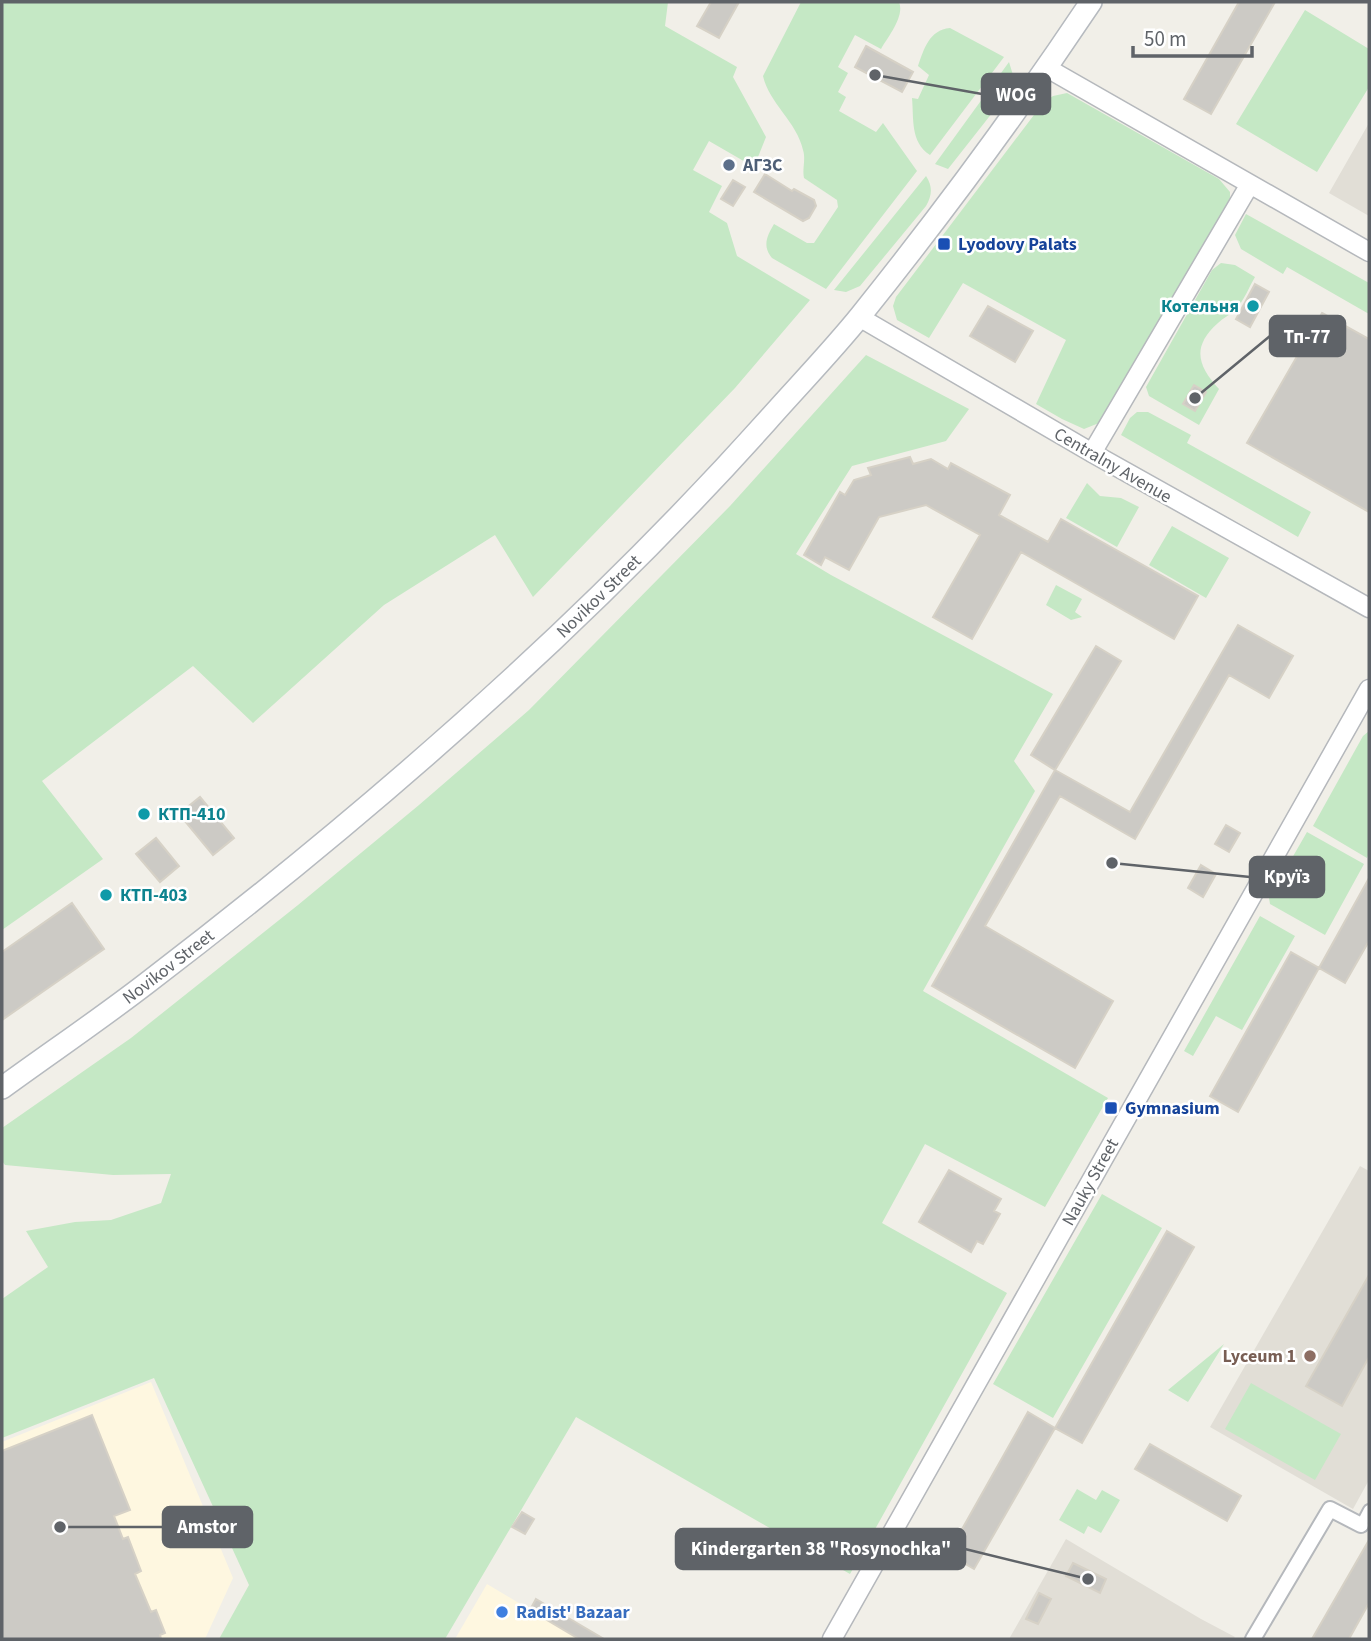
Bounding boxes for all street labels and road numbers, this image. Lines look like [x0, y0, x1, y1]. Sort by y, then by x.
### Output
street label: Centralny Avenue [1049, 422, 1176, 509]
street label: Novikov Street [551, 549, 647, 644]
street label: Novikov Street [118, 924, 220, 1010]
street label: Nauky Street [1056, 1134, 1125, 1231]

